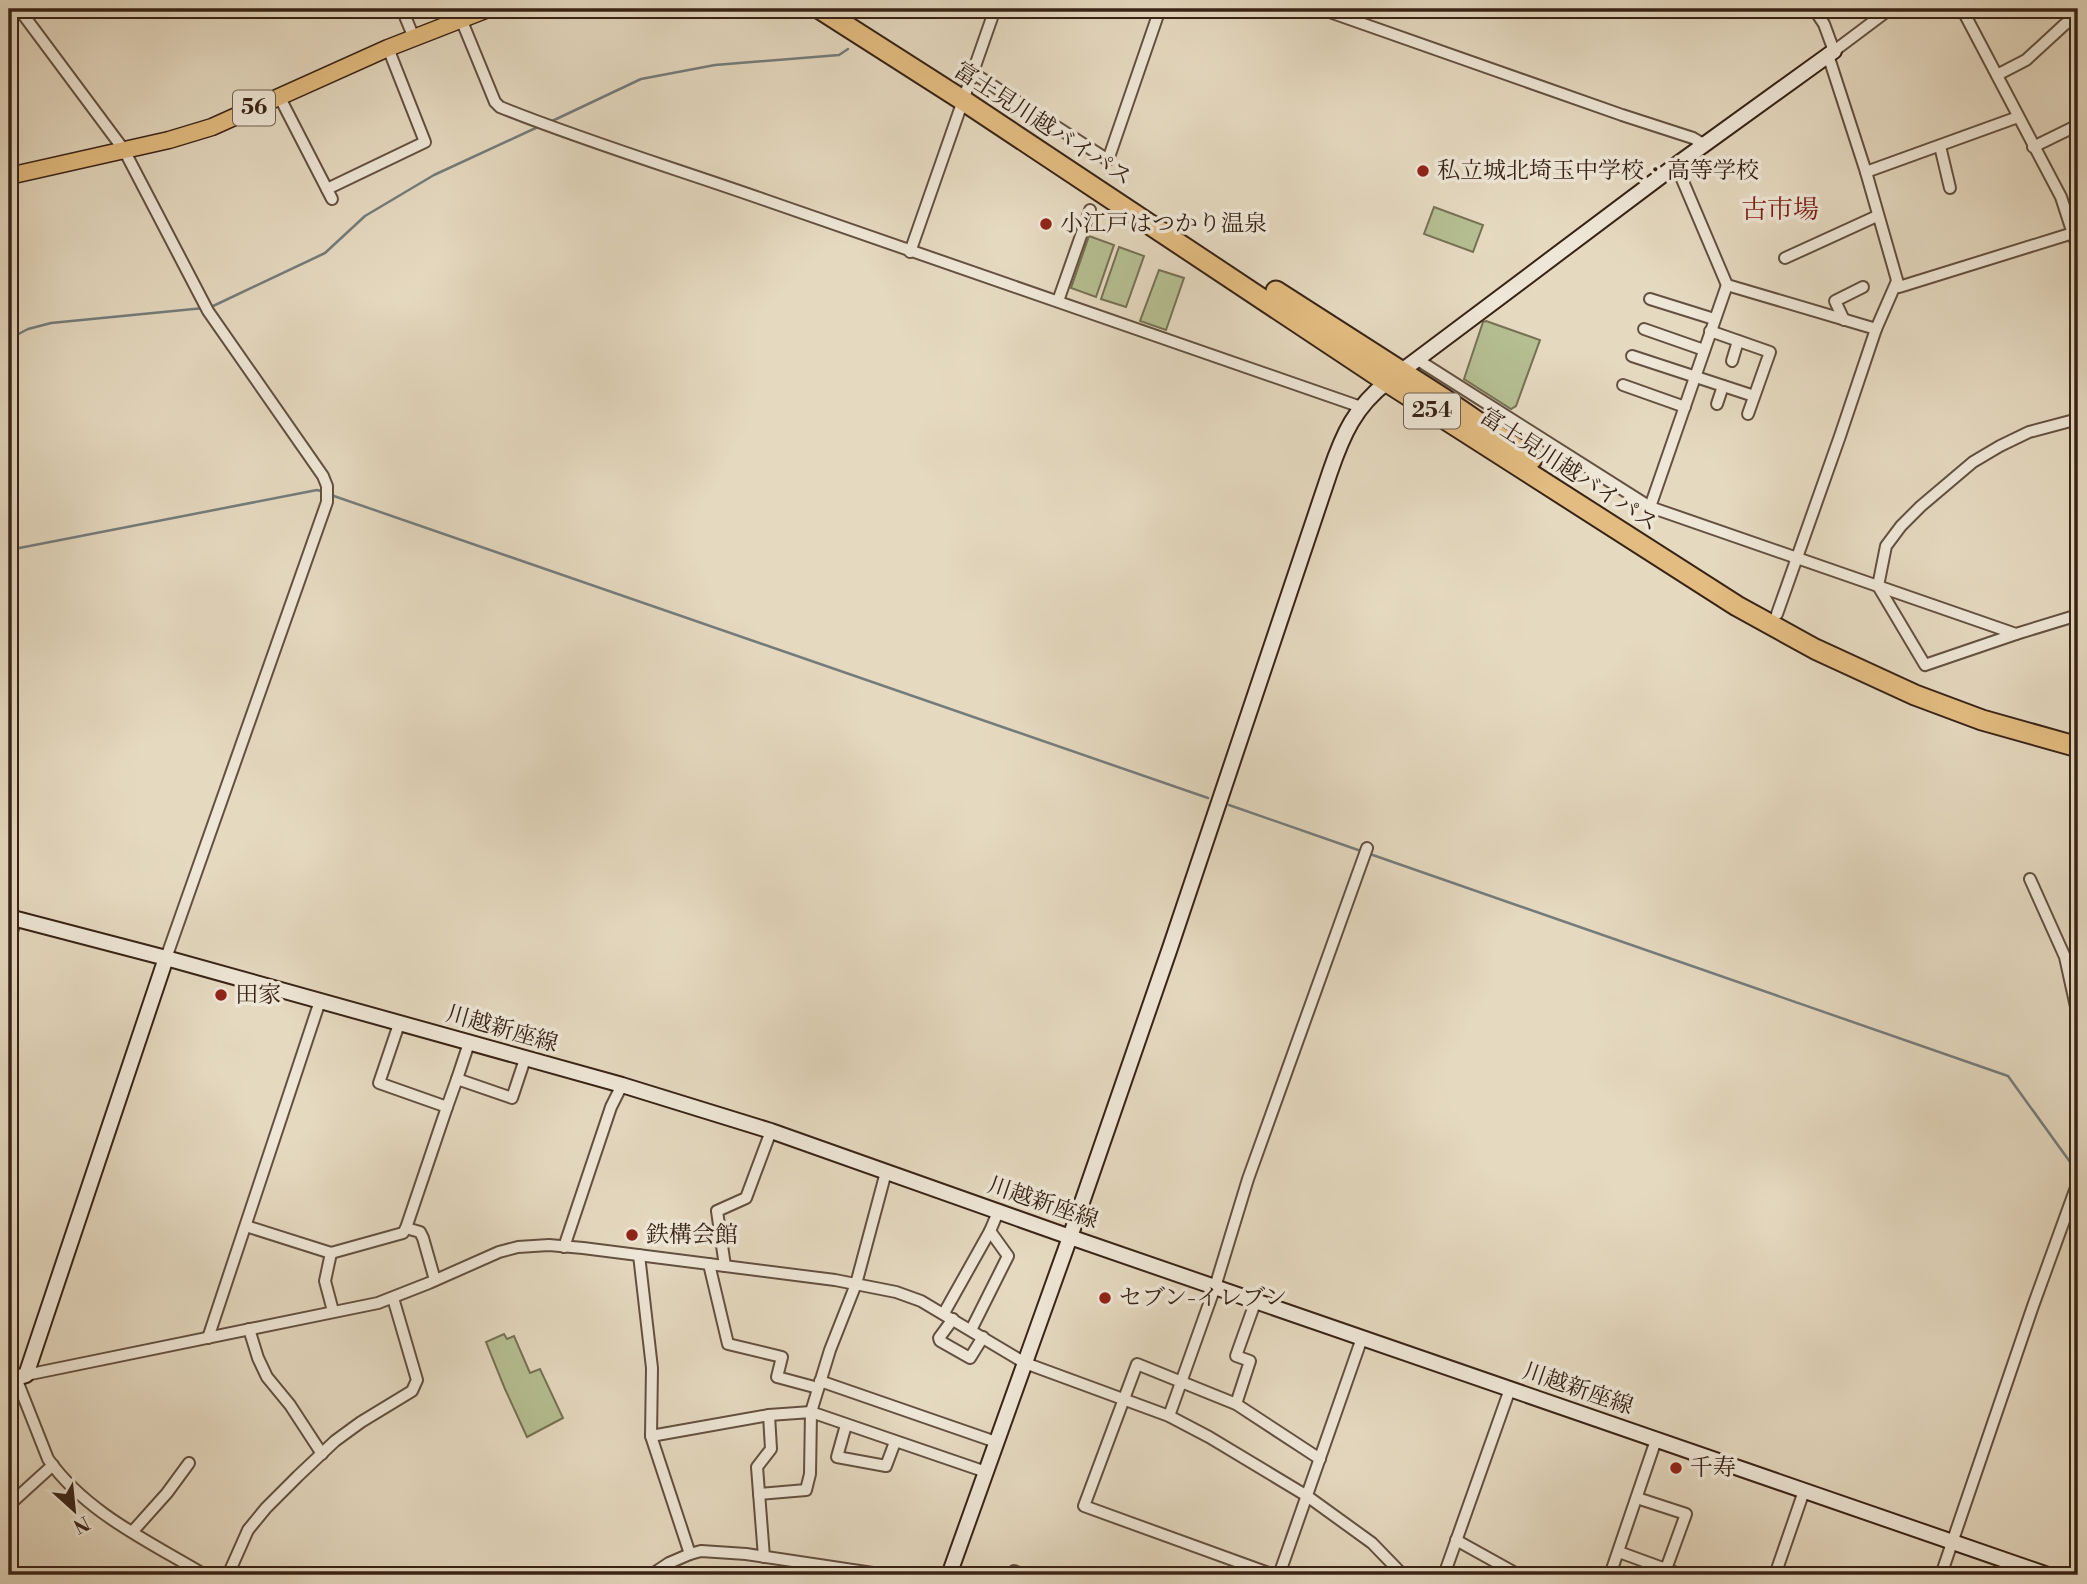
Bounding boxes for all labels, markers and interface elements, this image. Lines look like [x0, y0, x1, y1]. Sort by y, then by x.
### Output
street label: 富士見川越バイパス [949, 56, 1137, 192]
road number: 56 [233, 90, 275, 126]
place label: 私立城北埼玉中学校・高等学校 [1437, 157, 1759, 185]
marker: 私立城北埼玉中学校・高等学校 [1415, 163, 1431, 179]
district label: 古市場 [1741, 194, 1819, 226]
place label: 小江戸はつかり温泉 [1060, 210, 1267, 238]
marker: 小江戸はつかり温泉 [1038, 216, 1054, 232]
road number: 254 [1404, 394, 1460, 428]
street label: 富士見川越バイパス [1475, 402, 1663, 538]
place label: 田家 [235, 981, 281, 1009]
marker: 田家 [213, 987, 229, 1003]
street label: 川越新座線 [443, 1000, 561, 1058]
street label: 川越新座線 [984, 1171, 1102, 1235]
place label: 鉄構会館 [646, 1221, 738, 1249]
marker: 鉄構会館 [624, 1227, 640, 1243]
place label: セブン-イレブン [1119, 1284, 1287, 1312]
marker: セブン-イレブン [1097, 1290, 1113, 1306]
street label: 川越新座線 [1519, 1357, 1637, 1421]
place label: 千寿 [1690, 1454, 1736, 1482]
marker: 千寿 [1668, 1460, 1684, 1476]
north arrow [38, 1476, 108, 1546]
text: N [69, 1510, 93, 1538]

